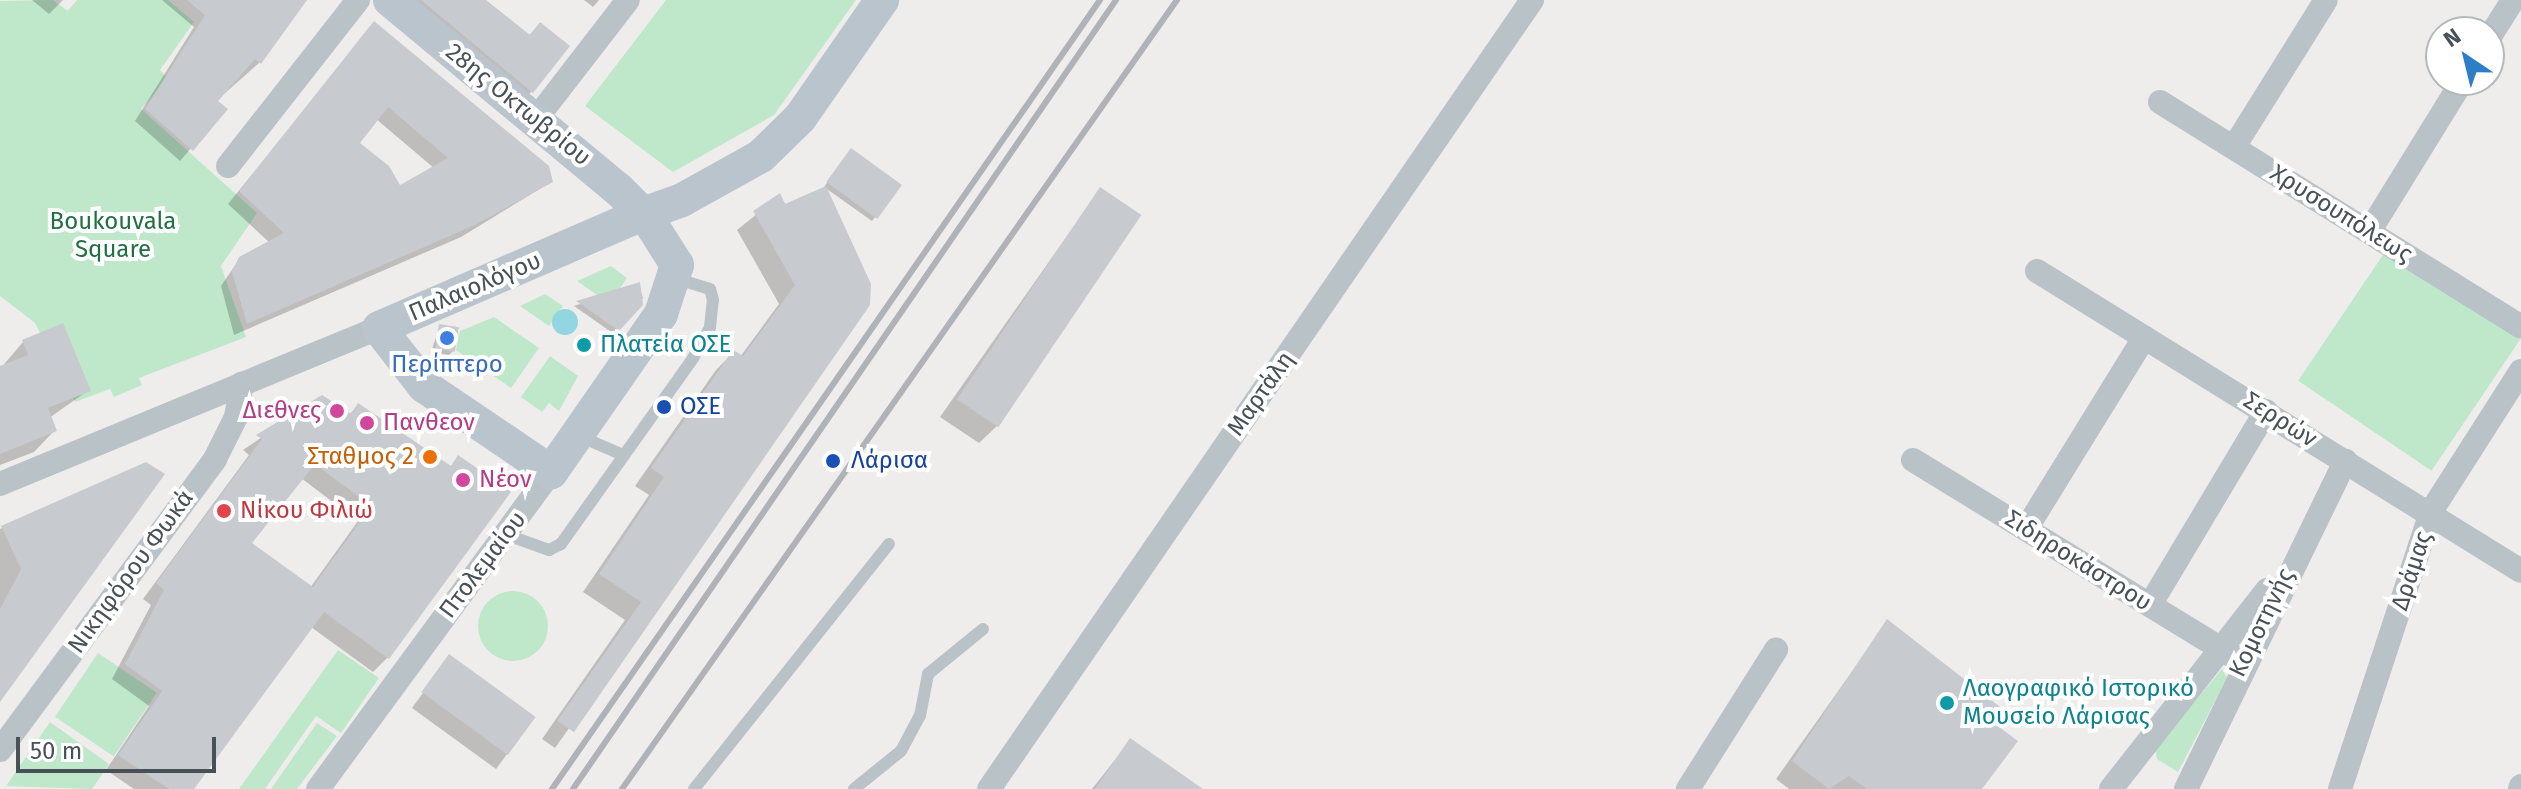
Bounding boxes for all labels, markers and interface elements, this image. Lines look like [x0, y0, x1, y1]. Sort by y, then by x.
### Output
north arrow [2425, 16, 2505, 96]
text: N [2438, 22, 2466, 53]
street label: 28ης Οκτωβρίου [440, 38, 596, 172]
street label: Χρυσουπόλεως [2265, 159, 2417, 269]
park label: Boukouvala Square [50, 208, 176, 264]
street label: Παλαιολόγου [404, 246, 546, 328]
marker: Περίπτερο [438, 329, 456, 347]
place label: Πλατεία ΟΣΕ [600, 331, 731, 359]
marker: Πλατεία ΟΣΕ [575, 336, 593, 354]
street label: Μαρτάλη [1222, 346, 1300, 442]
place label: Περίπτερο [391, 351, 503, 379]
street label: Σερρών [2238, 386, 2322, 454]
place label: ΟΣΕ [680, 393, 721, 421]
place label: Διεθνες [242, 397, 321, 425]
marker: ΟΣΕ [655, 398, 673, 416]
marker: Διεθνες [328, 402, 346, 420]
place label: Πανθεον [383, 409, 475, 437]
marker: Πανθεον [358, 414, 376, 432]
place label: Σταθμος 2 [307, 443, 414, 471]
place label: Λάρισα [851, 447, 928, 475]
marker: Σταθμος 2 [421, 448, 439, 466]
marker: Λάρισα [822, 450, 844, 472]
place label: Νέον [479, 466, 532, 494]
marker: Νέον [454, 471, 472, 489]
street label: Νικηφόρου Φωκά [62, 485, 200, 659]
place label: Νίκου Φιλιώ [240, 497, 373, 525]
marker: Νίκου Φιλιώ [215, 502, 233, 520]
street label: Σιδηροκάστρου [1999, 504, 2157, 618]
street label: Πτολεμαίου [434, 506, 532, 624]
street label: Δράμας [2386, 528, 2438, 614]
street label: Κομοτηνής [2223, 564, 2301, 682]
place label: Λαογραφικό Ιστορικό Μουσείο Λάρισας [1963, 675, 2194, 731]
marker: Λαογραφικό Ιστορικό Μουσείο Λάρισας [1938, 694, 1956, 712]
scale bar [20, 721, 220, 771]
text: 50 m [30, 737, 82, 765]

